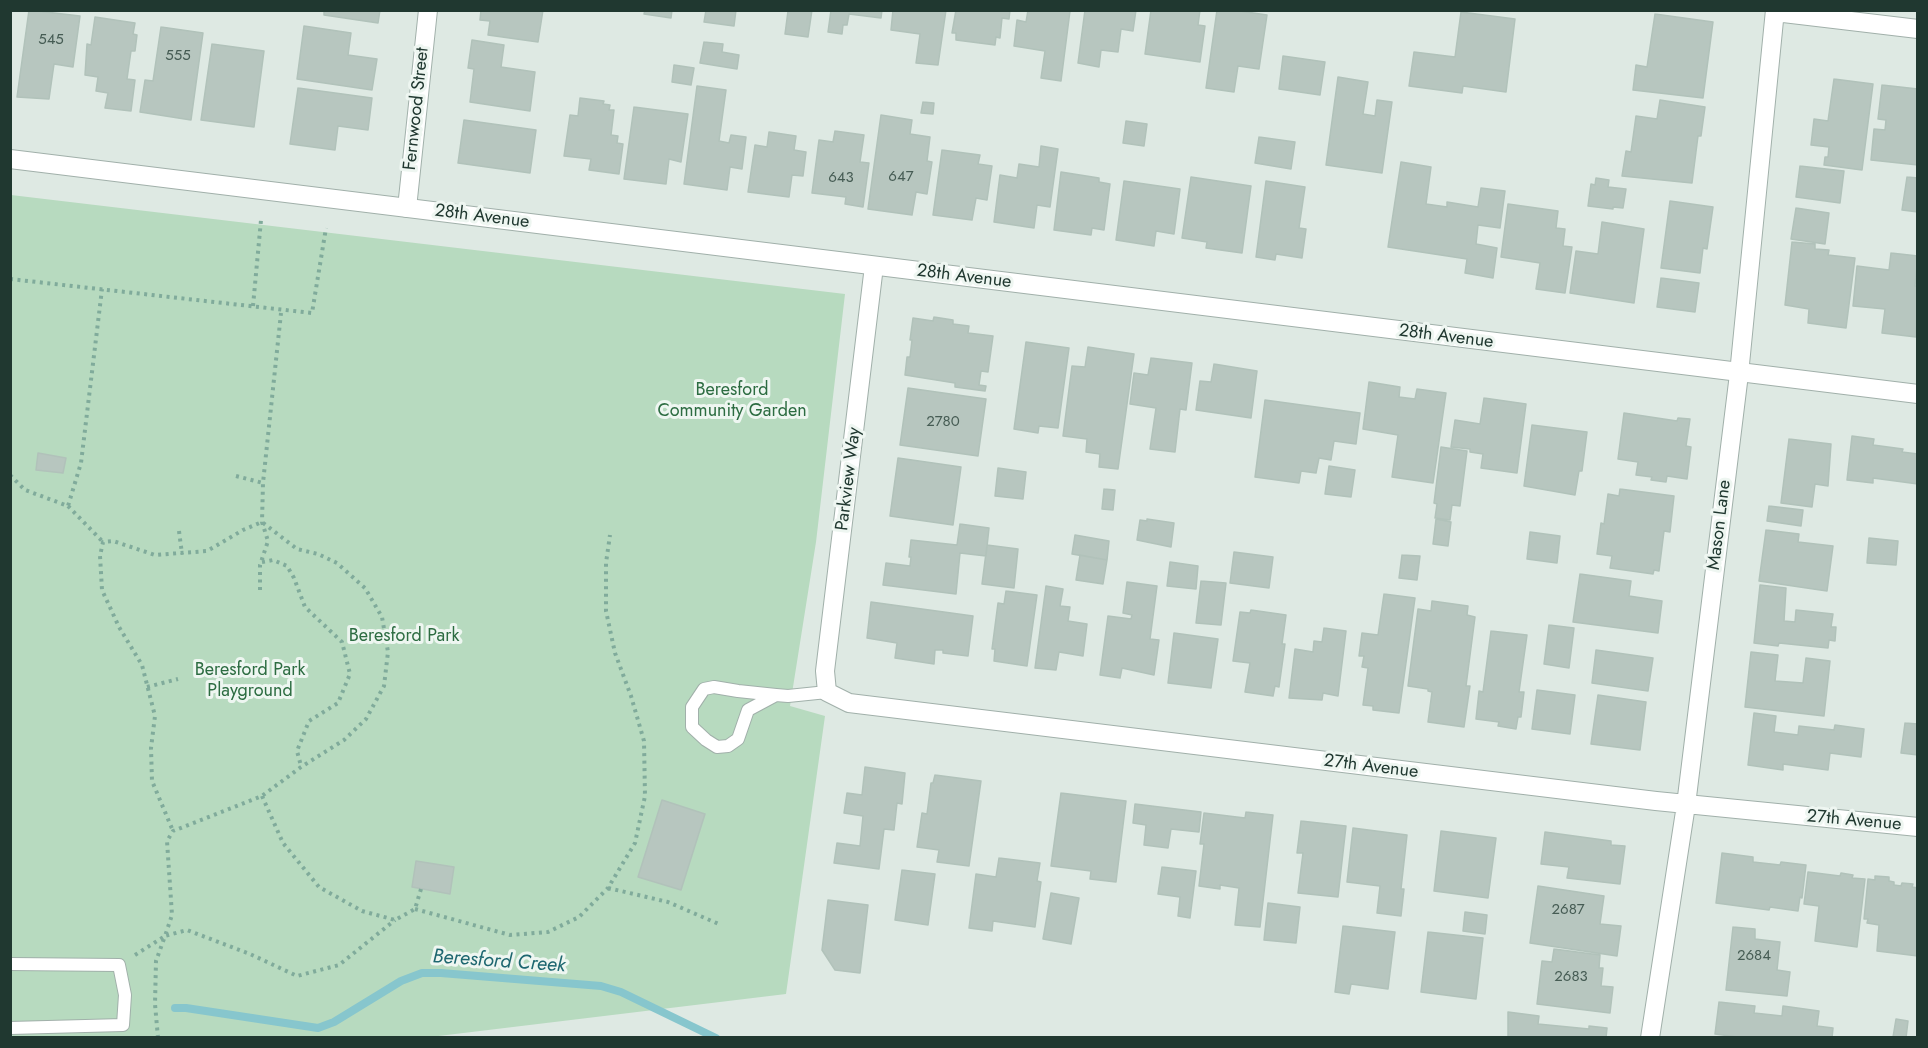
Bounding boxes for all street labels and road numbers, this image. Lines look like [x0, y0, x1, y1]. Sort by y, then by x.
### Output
street label: Fernwood Street [400, 46, 434, 172]
street label: 28th Avenue [433, 200, 531, 234]
street label: 28th Avenue [915, 260, 1013, 294]
street label: 28th Avenue [1397, 320, 1495, 354]
street label: Parkview Way [832, 426, 866, 532]
street label: Mason Lane [1704, 479, 1736, 571]
street label: 27th Avenue [1323, 750, 1419, 784]
street label: 27th Avenue [1806, 806, 1902, 836]

